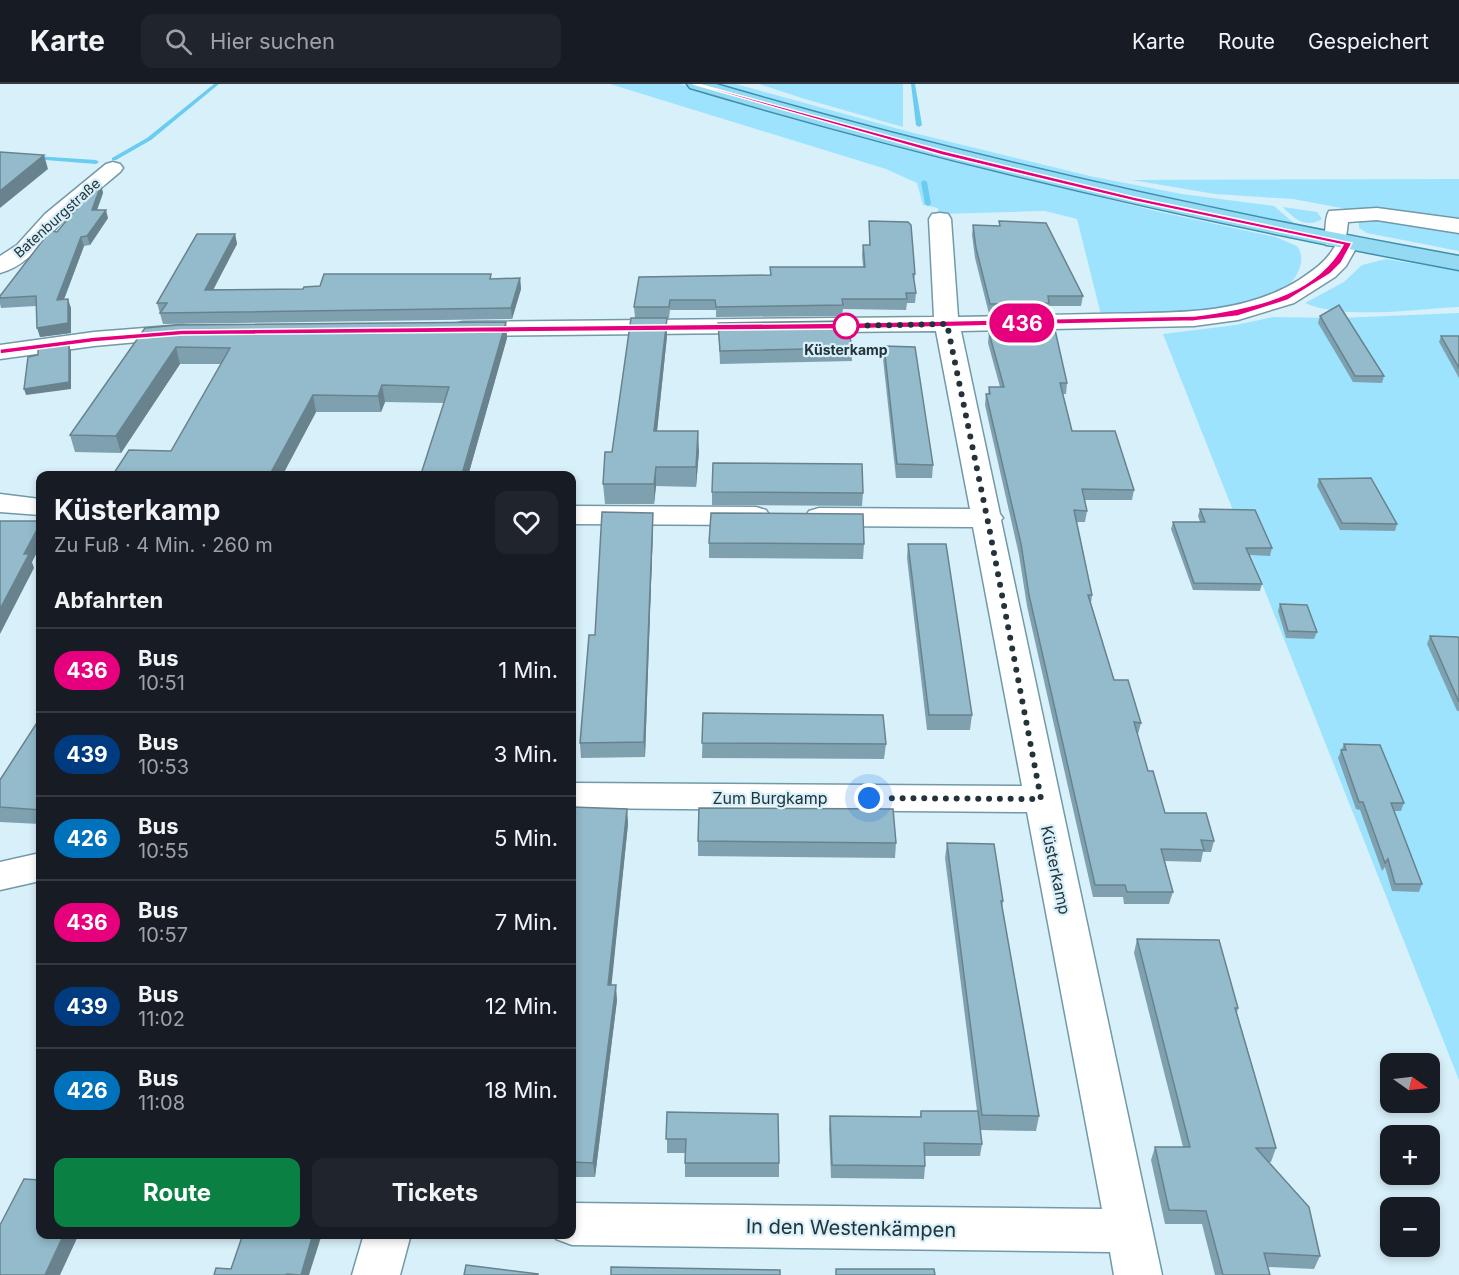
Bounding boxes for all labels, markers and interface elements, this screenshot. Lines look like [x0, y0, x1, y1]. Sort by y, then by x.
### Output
search box [141, 14, 561, 68]
text: Karte [30, 24, 105, 58]
icon: search [162, 25, 195, 58]
text: Hier suchen [210, 28, 335, 54]
text: Karte [1132, 29, 1185, 54]
text: Route [1218, 29, 1275, 54]
text: Gespeichert [1308, 29, 1429, 54]
street label: Batenburgstraße [10, 174, 103, 261]
line badge: 436 [988, 304, 1056, 342]
text: 436 [1001, 311, 1043, 336]
marker: Küsterkamp [833, 313, 859, 339]
place label: Küsterkamp [804, 341, 888, 358]
button: heart [495, 491, 558, 554]
text: Küsterkamp [54, 493, 221, 527]
text: Zu Fuß · 4 Min. · 260 m [54, 533, 273, 557]
text: Abfahrten [54, 587, 163, 613]
text: Bus [138, 645, 179, 671]
text: 1 Min. [498, 657, 558, 683]
text: 436 [66, 658, 108, 683]
text: 10:51 [138, 671, 185, 695]
text: Bus [138, 729, 179, 755]
text: 3 Min. [494, 741, 558, 767]
text: 439 [66, 742, 108, 767]
text: 10:53 [138, 755, 189, 779]
your location [854, 783, 884, 813]
street label: Zum Burgkamp [712, 788, 828, 808]
text: Bus [138, 813, 179, 839]
street label: Küsterkamp [1037, 824, 1075, 916]
text: 5 Min. [494, 825, 558, 851]
text: 426 [66, 826, 108, 851]
text: 10:55 [138, 839, 189, 863]
text: Bus [138, 897, 179, 923]
text: 7 Min. [495, 909, 558, 935]
text: 436 [66, 910, 108, 935]
text: 10:57 [138, 923, 188, 947]
text: Bus [138, 981, 179, 1007]
text: 12 Min. [485, 993, 558, 1019]
text: 439 [66, 994, 108, 1019]
text: 11:02 [138, 1007, 185, 1031]
north arrow [1380, 1053, 1440, 1113]
map controls [1380, 1053, 1440, 1257]
text: Bus [138, 1065, 179, 1091]
text: 18 Min. [485, 1077, 558, 1103]
text: 426 [66, 1078, 108, 1103]
text: 11:08 [138, 1091, 185, 1115]
button: + [1380, 1125, 1440, 1185]
button: Route [54, 1158, 300, 1227]
button: Tickets [312, 1158, 558, 1227]
button: − [1380, 1197, 1440, 1257]
street label: In den Westenkämpen [746, 1214, 956, 1242]

